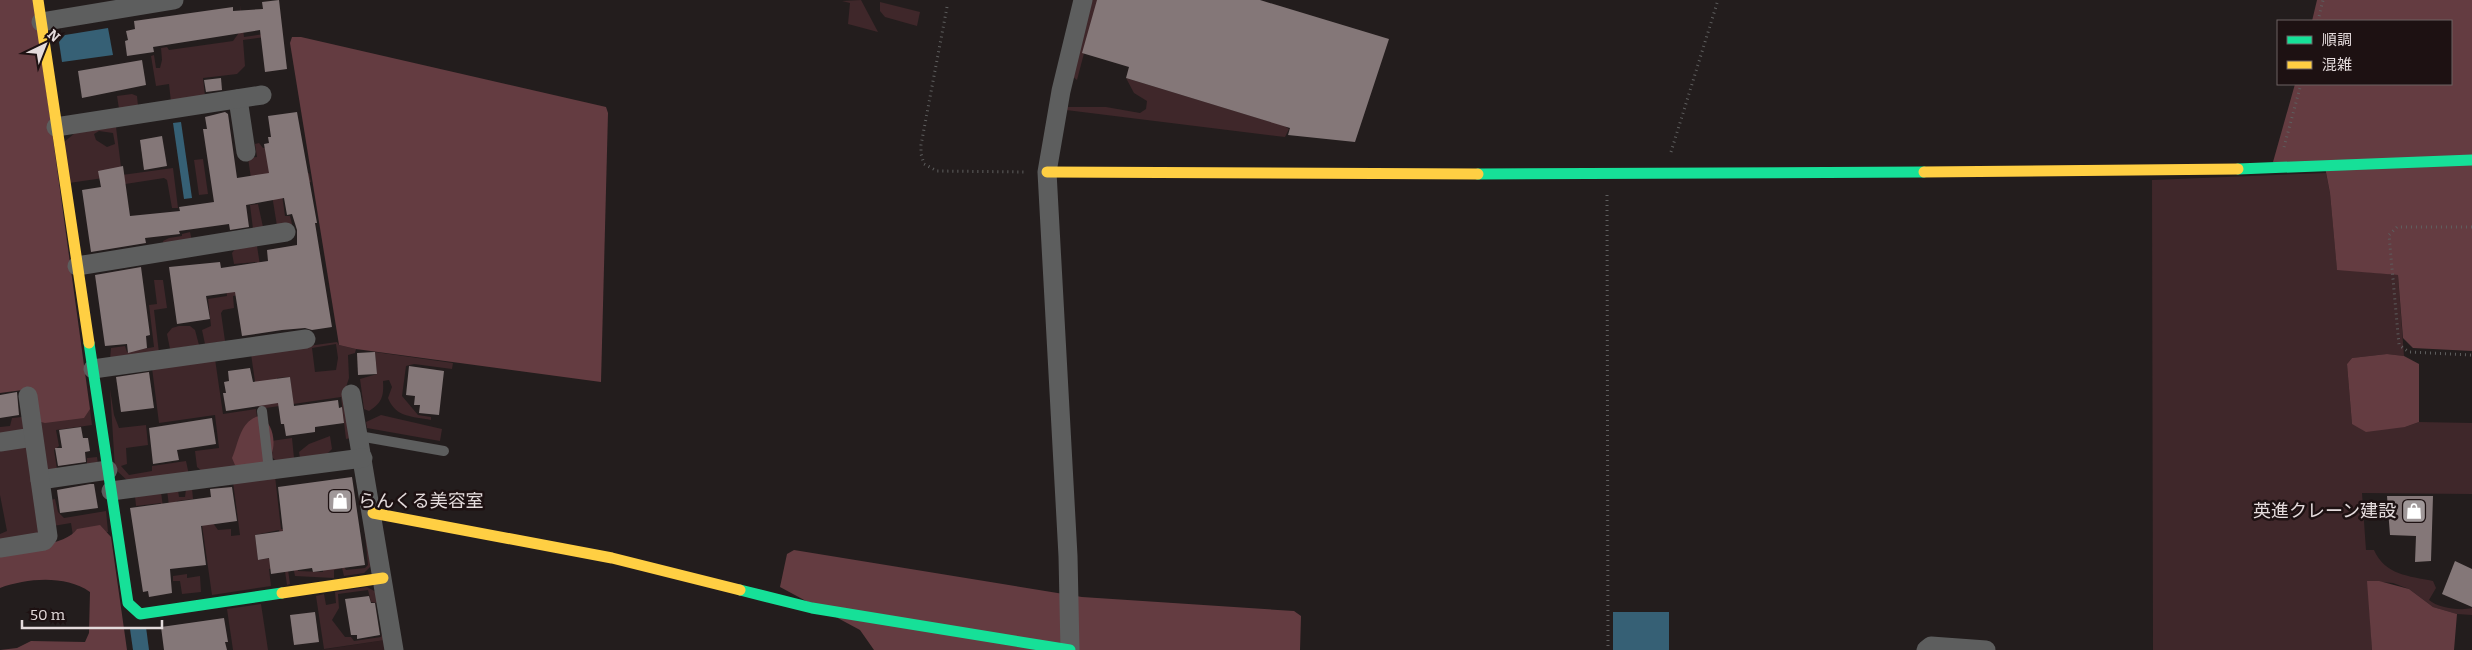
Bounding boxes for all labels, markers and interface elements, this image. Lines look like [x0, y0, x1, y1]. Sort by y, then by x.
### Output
north arrow [20, 20, 70, 70]
legend [2277, 20, 2452, 85]
text: N [44, 26, 63, 46]
text: 順調 [2322, 31, 2352, 49]
text: 混雑 [2322, 56, 2352, 74]
shop icon: らんくる美容室 [327, 488, 353, 514]
place label: らんくる美容室 [358, 490, 484, 512]
shop icon: 英進クレーン建設 [2401, 498, 2427, 524]
place label: 英進クレーン建設 [2253, 500, 2396, 522]
scale bar [22, 598, 162, 630]
text: 50 m [30, 606, 66, 624]

